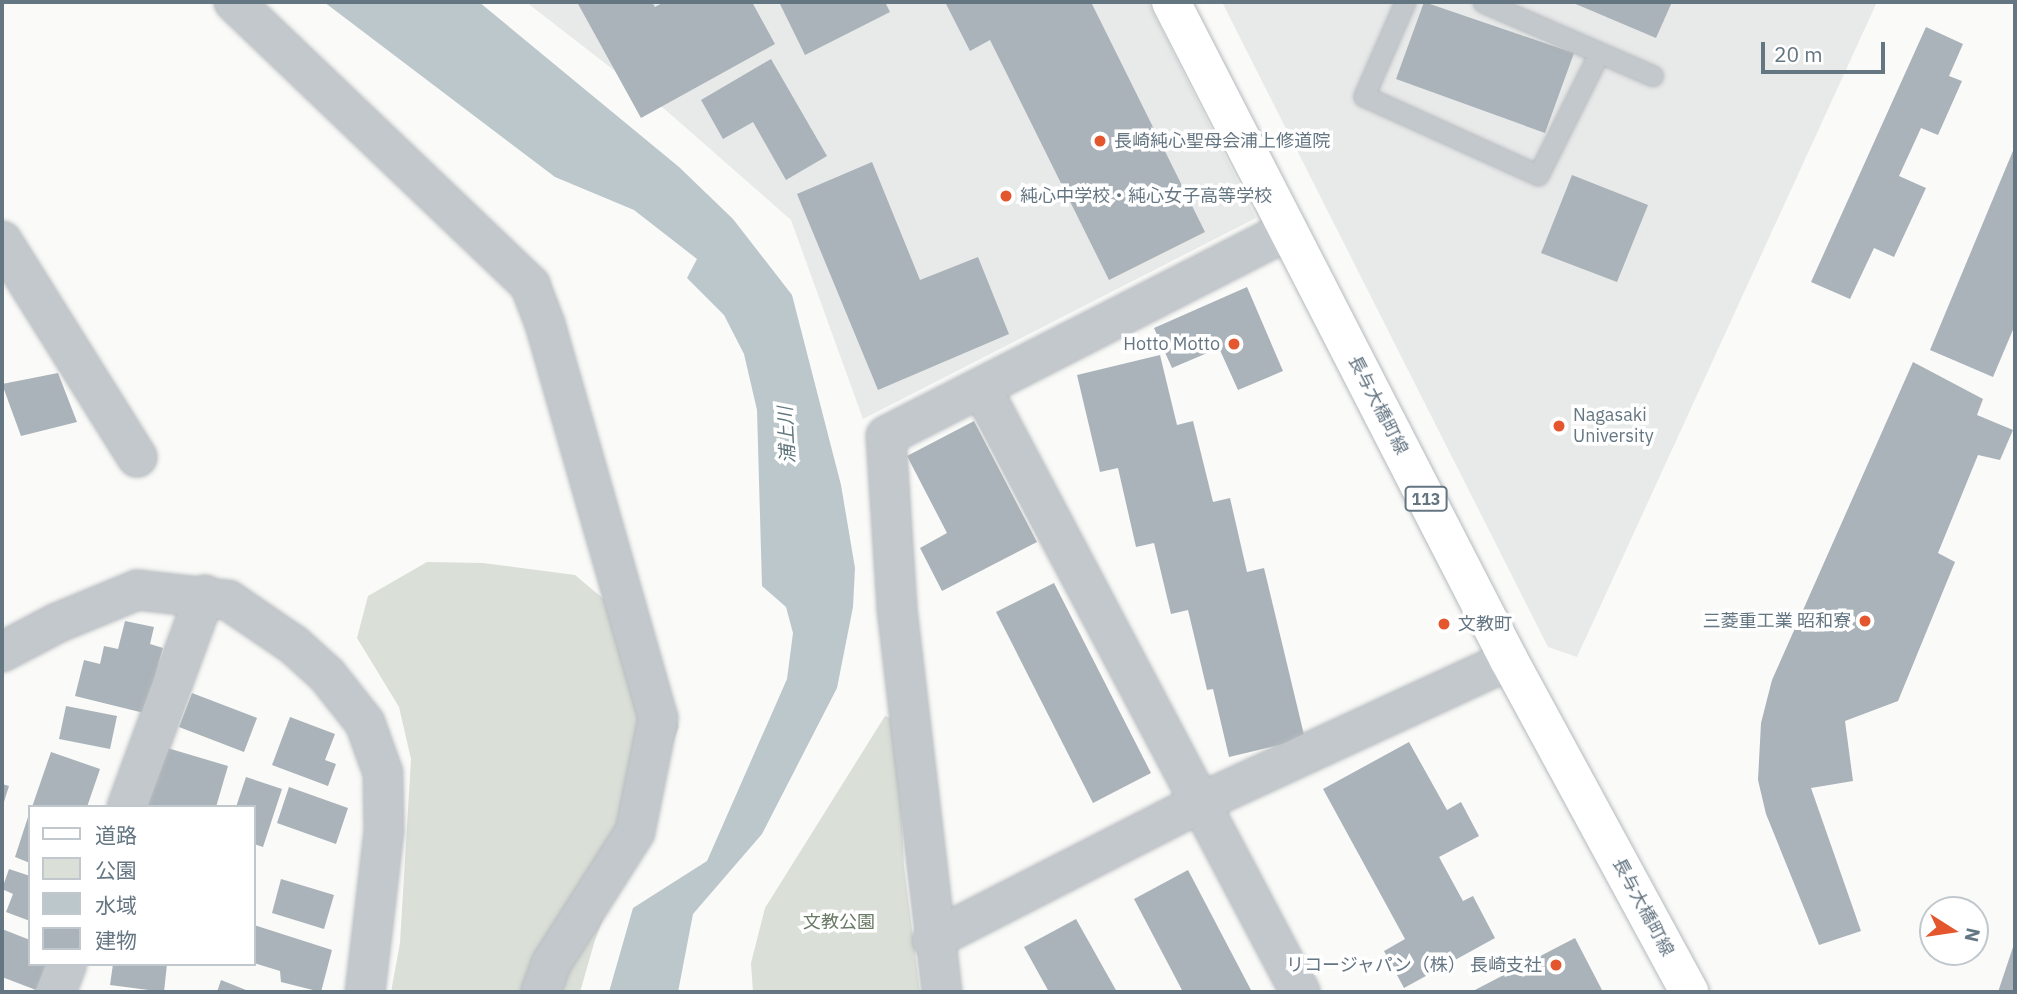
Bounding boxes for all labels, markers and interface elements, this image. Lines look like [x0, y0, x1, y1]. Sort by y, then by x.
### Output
scale bar [1765, 28, 1889, 72]
text: 20 m [1774, 40, 1823, 68]
place label: 長崎純心聖母会浦上修道院 [1114, 130, 1330, 152]
marker: 長崎純心聖母会浦上修道院 [1092, 133, 1108, 149]
place label: 純心中学校・純心女子高等学校 [1020, 185, 1272, 207]
marker: 純心中学校・純心女子高等学校 [998, 188, 1014, 204]
place label: Hotto Motto [1123, 333, 1220, 355]
marker: Hotto Motto [1226, 336, 1242, 352]
street label: 長与大橋町線 [1344, 352, 1412, 458]
place label: Nagasaki University [1573, 405, 1654, 448]
water label: 浦上川 [774, 406, 800, 464]
marker: Nagasaki University [1551, 418, 1567, 434]
road number: 113 [1403, 486, 1449, 512]
place label: 三菱重工業 昭和寮 [1703, 610, 1851, 632]
place label: 文教町 [1458, 613, 1512, 635]
marker: 三菱重工業 昭和寮 [1857, 613, 1873, 629]
marker: 文教町 [1436, 616, 1452, 632]
legend [28, 805, 256, 966]
text: 道路 [95, 821, 137, 849]
street label: 長与大橋町線 [1608, 854, 1678, 960]
text: 公園 [95, 856, 137, 884]
text: 水域 [95, 891, 137, 919]
north arrow [1919, 896, 1989, 966]
park label: 文教公園 [803, 911, 875, 933]
text: 建物 [95, 926, 137, 954]
text: N [1959, 926, 1986, 944]
place label: リコージャパン（株） 長崎支社 [1286, 954, 1542, 976]
marker: リコージャパン（株） 長崎支社 [1548, 957, 1564, 973]

